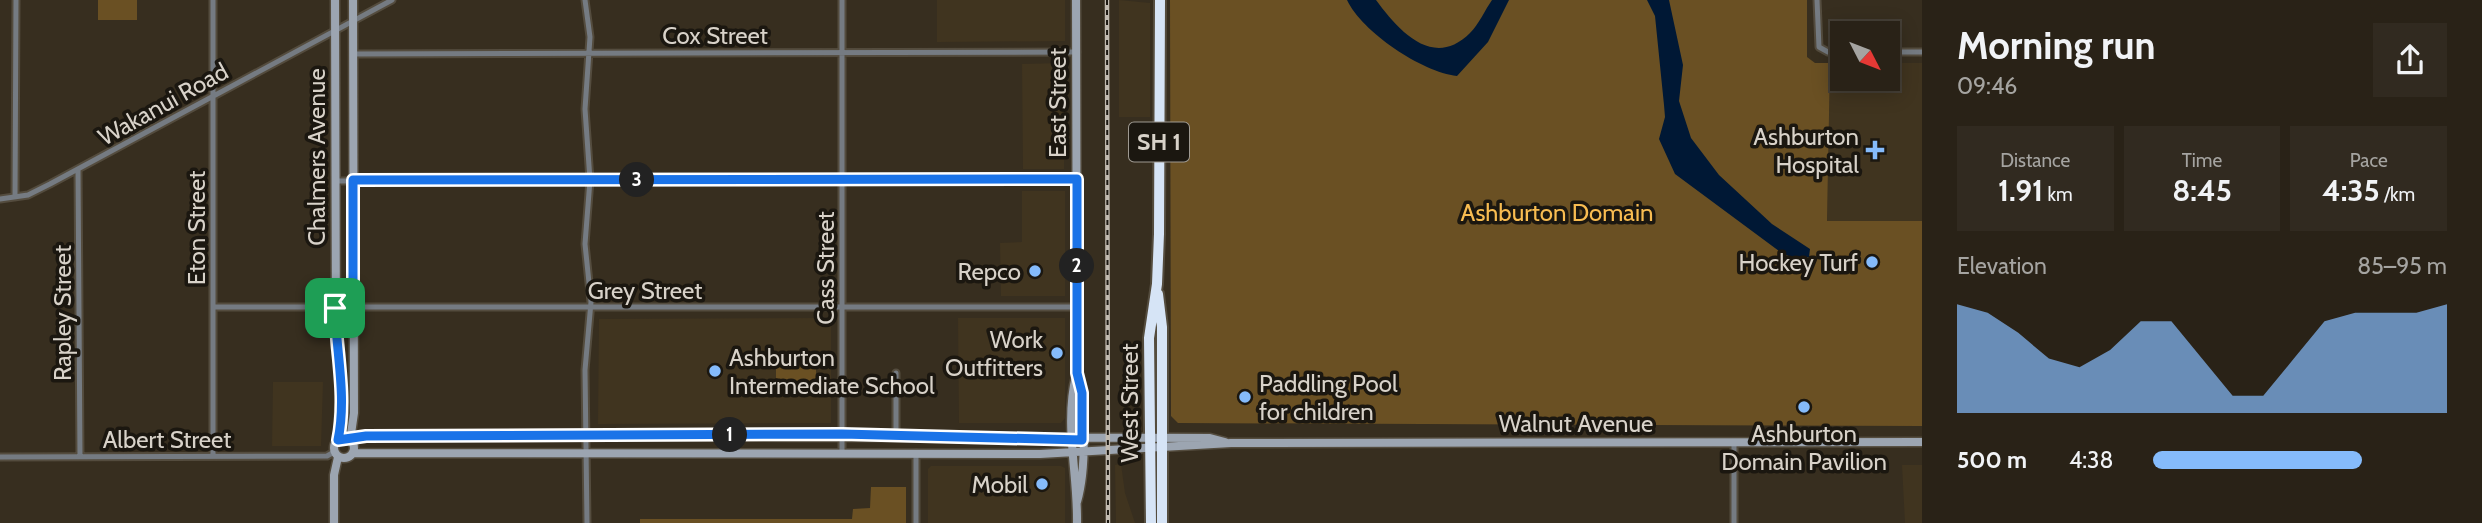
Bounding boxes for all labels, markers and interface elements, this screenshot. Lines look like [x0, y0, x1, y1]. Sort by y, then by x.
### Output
street label: Cox Street [662, 21, 768, 50]
north arrow [1830, 21, 1900, 91]
map controls [1830, 21, 1900, 91]
text: Morning run [1957, 22, 2156, 69]
button: share [2373, 23, 2447, 97]
street label: East Street [1043, 48, 1072, 158]
street label: Wakanui Road [93, 56, 233, 152]
street label: Chalmers Avenue [302, 68, 331, 246]
text: 09:46 [1957, 72, 2017, 100]
road number: SH 1 [1129, 122, 1189, 162]
place label: Ashburton Hospital [1753, 122, 1859, 179]
marker: Ashburton Hospital [1865, 140, 1885, 160]
text: Distance [2000, 149, 2070, 172]
text: Time [2182, 149, 2222, 172]
text: Pace [2350, 149, 2388, 172]
pin: 3 [620, 162, 654, 198]
text: 3 [631, 168, 642, 191]
street label: Eton Street [182, 171, 211, 285]
text: 1.91 [1998, 172, 2043, 209]
text: 8:45 [2172, 172, 2232, 209]
text: 4:35 [2322, 172, 2380, 209]
text: km [2043, 183, 2073, 206]
text: /km [2380, 183, 2415, 206]
park label: Ashburton Domain [1461, 198, 1653, 227]
street label: Cass Street [811, 211, 840, 325]
street label: Rapley Street [48, 245, 77, 381]
pin: 2 [1060, 248, 1094, 284]
place label: Hockey Turf [1739, 248, 1858, 277]
text: Elevation [1957, 252, 2047, 280]
text: 85–95 m [2357, 252, 2447, 280]
text: 2 [1071, 254, 1082, 277]
marker: Hockey Turf [1864, 254, 1880, 270]
place label: Repco [957, 257, 1021, 286]
marker: Repco [1027, 263, 1043, 279]
street label: Grey Street [588, 276, 702, 305]
pin [305, 278, 365, 338]
icon: arrive [316, 289, 354, 327]
place label: Work Outfitters [945, 325, 1043, 382]
place label: Ashburton Intermediate School [729, 343, 935, 400]
street label: West Street [1115, 343, 1144, 463]
marker: Work Outfitters [1049, 345, 1065, 361]
marker: Ashburton Intermediate School [707, 363, 723, 379]
place label: Paddling Pool for children [1259, 369, 1398, 426]
marker: Paddling Pool for children [1237, 389, 1253, 405]
marker: Ashburton Domain Pavilion [1796, 399, 1812, 415]
street label: Walnut Avenue [1499, 409, 1653, 438]
pin: 1 [712, 418, 748, 452]
place label: Ashburton Domain Pavilion [1721, 419, 1887, 476]
text: 1 [726, 423, 733, 446]
street label: Albert Street [103, 425, 231, 454]
text: 500 m [1957, 446, 2027, 474]
text: 4:38 [2069, 446, 2113, 474]
place label: Mobil [972, 470, 1028, 499]
marker: Mobil [1034, 476, 1050, 492]

